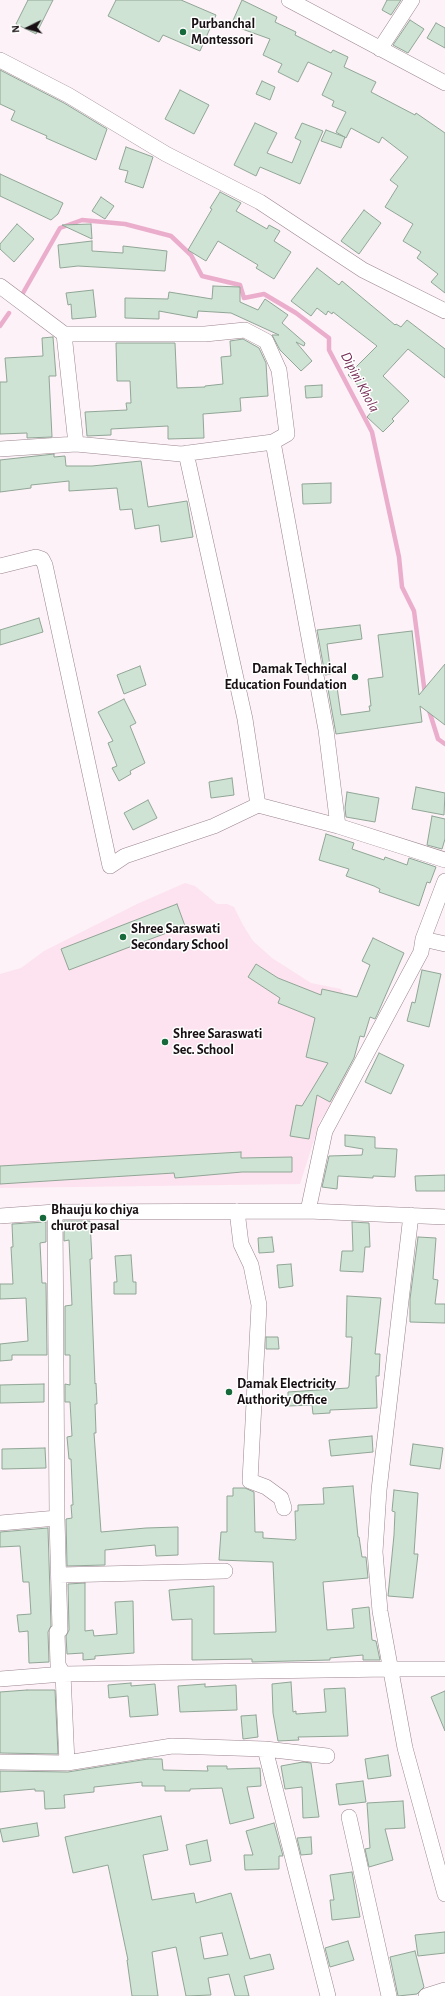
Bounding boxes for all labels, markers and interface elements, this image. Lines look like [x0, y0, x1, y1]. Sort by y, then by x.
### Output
north arrow [8, 8, 48, 48]
place label: Purbanchal Montessori [191, 16, 255, 48]
text: N [10, 25, 21, 33]
marker: Purbanchal Montessori [178, 27, 188, 37]
water label: Dipini Khola [337, 349, 383, 415]
place label: Damak Technical Education Foundation [224, 661, 347, 694]
marker: Damak Technical Education Foundation [350, 672, 360, 682]
place label: Shree Saraswati Secondary School [131, 921, 228, 954]
marker: Shree Saraswati Secondary School [118, 932, 128, 942]
place label: Shree Saraswati Sec. School [173, 1026, 262, 1058]
marker: Shree Saraswati Sec. School [160, 1037, 170, 1047]
place label: Bhauju ko chiya churot pasal [51, 1202, 139, 1234]
marker: Bhauju ko chiya churot pasal [38, 1213, 48, 1223]
place label: Damak Electricity Authority Office [237, 1376, 336, 1408]
marker: Damak Electricity Authority Office [224, 1387, 234, 1397]

